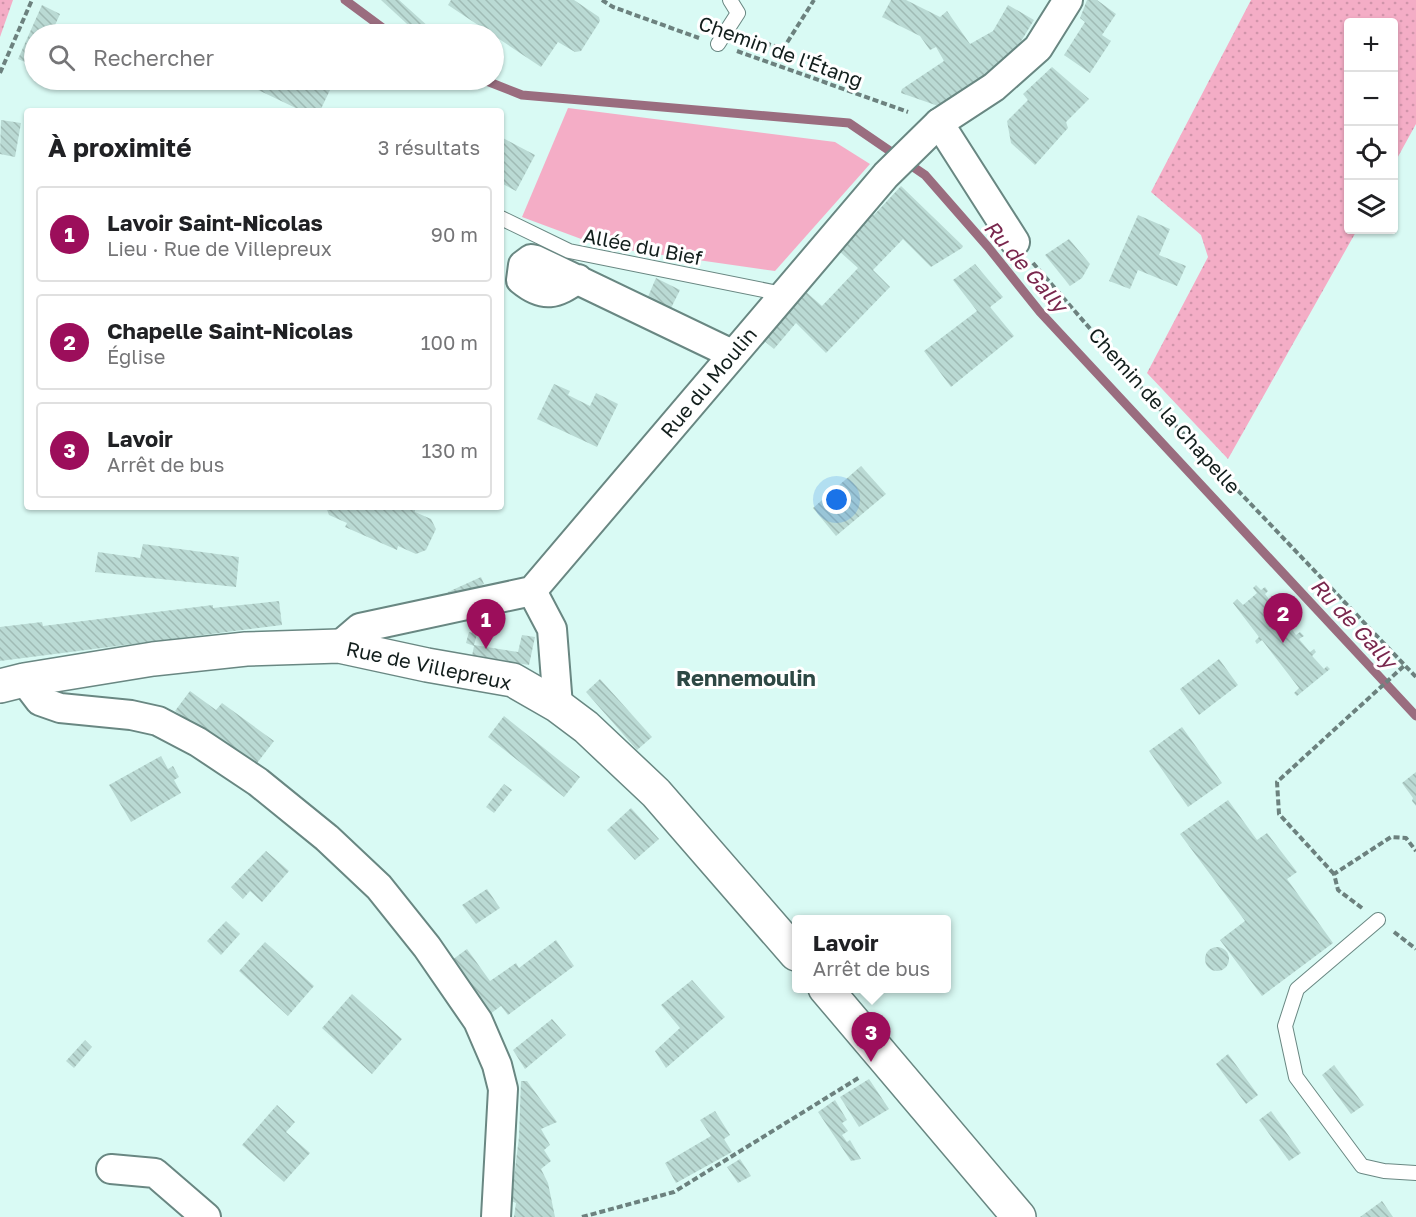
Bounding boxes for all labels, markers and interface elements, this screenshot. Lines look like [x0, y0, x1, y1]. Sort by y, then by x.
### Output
street label: Chemin de l'Étang [696, 10, 866, 92]
map controls [1344, 18, 1398, 234]
button: + [1344, 18, 1398, 72]
search box [24, 24, 504, 90]
icon: search [45, 41, 78, 74]
text: Rechercher [93, 44, 214, 71]
button: − [1344, 72, 1398, 126]
button: locate [1344, 126, 1398, 180]
text: À proximité [48, 132, 192, 163]
text: 3 résultats [378, 135, 480, 159]
button: layers [1344, 180, 1398, 234]
text: Lavoir Saint-Nicolas [107, 209, 323, 236]
water label: Ru de Gally [979, 215, 1075, 320]
text: 1 [64, 222, 75, 246]
text: 90 m [431, 222, 478, 246]
street label: Allée du Bief [581, 223, 705, 269]
text: Lieu · Rue de Villepreux [107, 236, 332, 260]
text: Chapelle Saint-Nicolas [107, 317, 353, 344]
street label: Rue du Moulin [655, 322, 761, 442]
street label: Chemin de la Chapelle [1084, 322, 1246, 498]
text: 2 [63, 330, 76, 354]
text: 100 m [421, 330, 478, 354]
text: Église [107, 344, 165, 368]
text: Lavoir [107, 425, 173, 452]
text: 3 [63, 438, 76, 462]
text: 130 m [422, 438, 478, 462]
text: Arrêt de bus [107, 452, 224, 476]
your location [822, 485, 851, 514]
water label: Ru de Gally [1306, 573, 1404, 676]
pin: 2 [1264, 594, 1302, 643]
pin: 1 [466, 600, 506, 649]
street label: Rue de Villepreux [344, 636, 514, 694]
district label: Rennemoulin [676, 664, 816, 691]
popup [792, 915, 951, 993]
text: Lavoir [813, 929, 879, 956]
text: Arrêt de bus [813, 956, 930, 980]
pin: 3 [852, 1012, 890, 1062]

